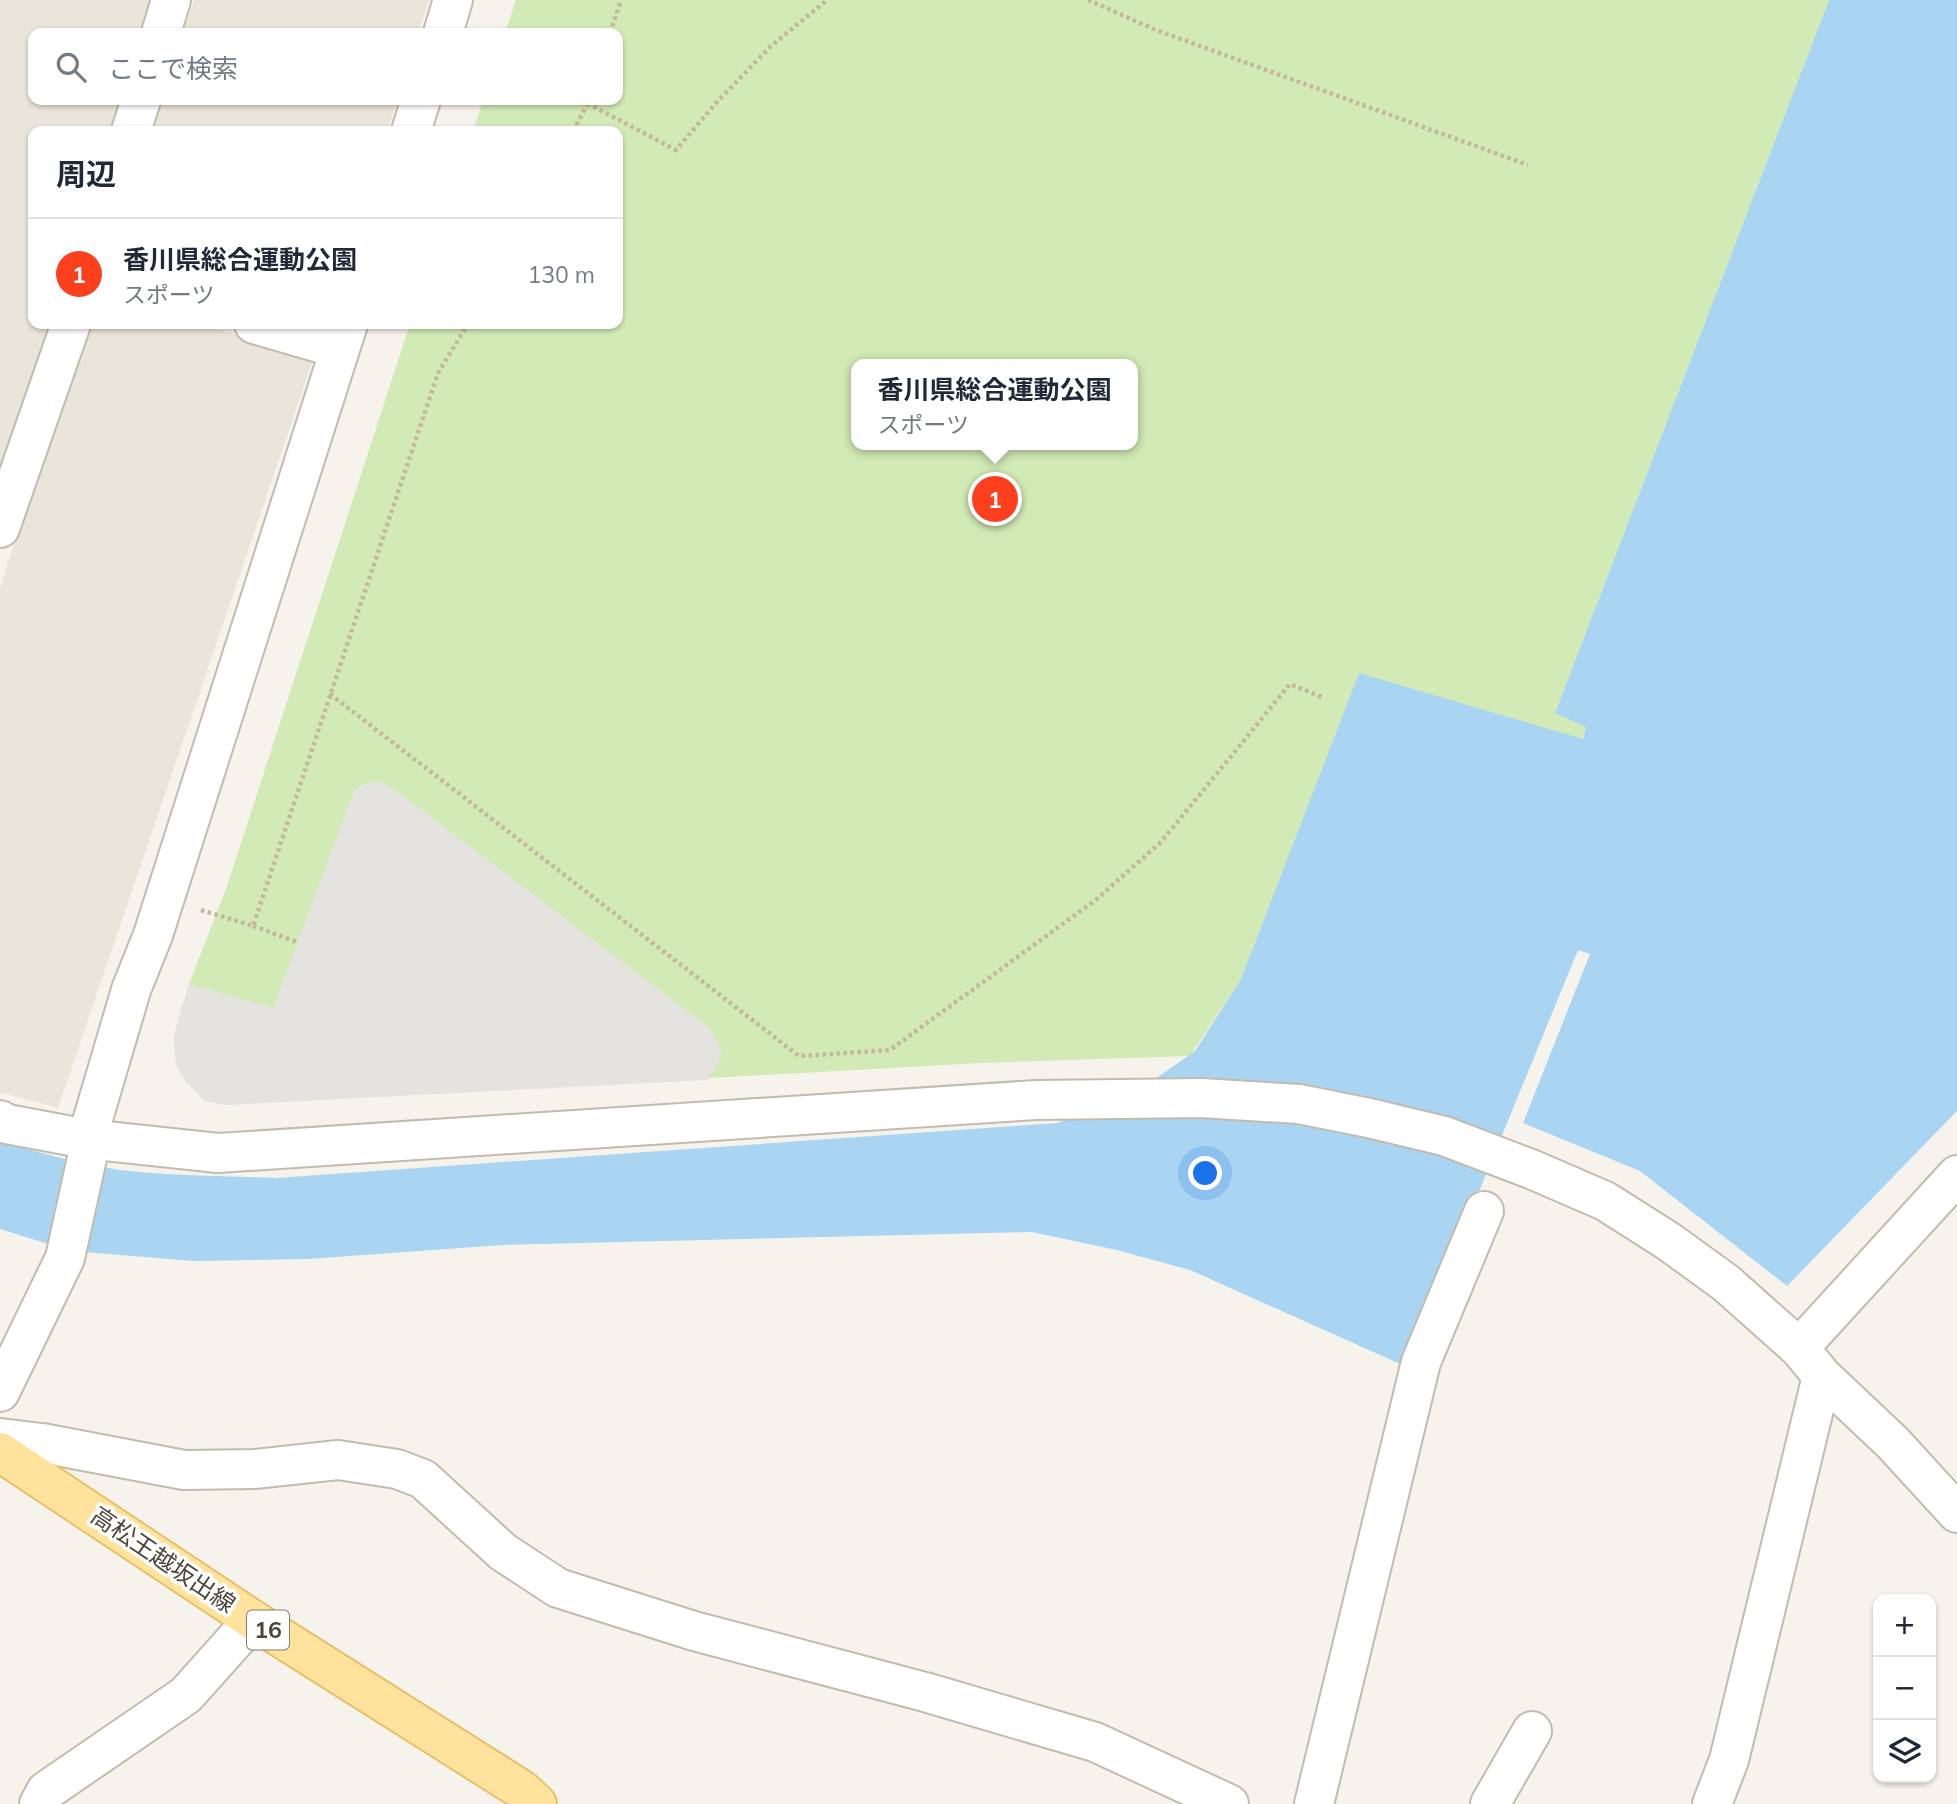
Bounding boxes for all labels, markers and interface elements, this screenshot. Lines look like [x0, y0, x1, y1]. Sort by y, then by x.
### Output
search box [28, 28, 623, 105]
icon: search [52, 48, 90, 86]
text: ここで検索 [108, 52, 238, 85]
text: 周辺 [56, 155, 116, 193]
text: 香川県総合運動公園 [123, 243, 357, 276]
text: 1 [72, 260, 86, 289]
text: 130 m [527, 260, 595, 289]
text: スポーツ [123, 280, 215, 309]
popup [851, 359, 1138, 450]
text: 香川県総合運動公園 [877, 373, 1112, 406]
text: スポーツ [877, 410, 969, 439]
pin: 1 [972, 473, 1018, 525]
your location [1188, 1156, 1222, 1190]
street label: 高松王越坂出線 [86, 1500, 242, 1619]
map controls [1873, 1594, 1936, 1783]
button: + [1873, 1594, 1936, 1657]
road number: 16 [247, 1610, 289, 1650]
button: − [1873, 1657, 1936, 1720]
button: layers [1873, 1720, 1936, 1783]

